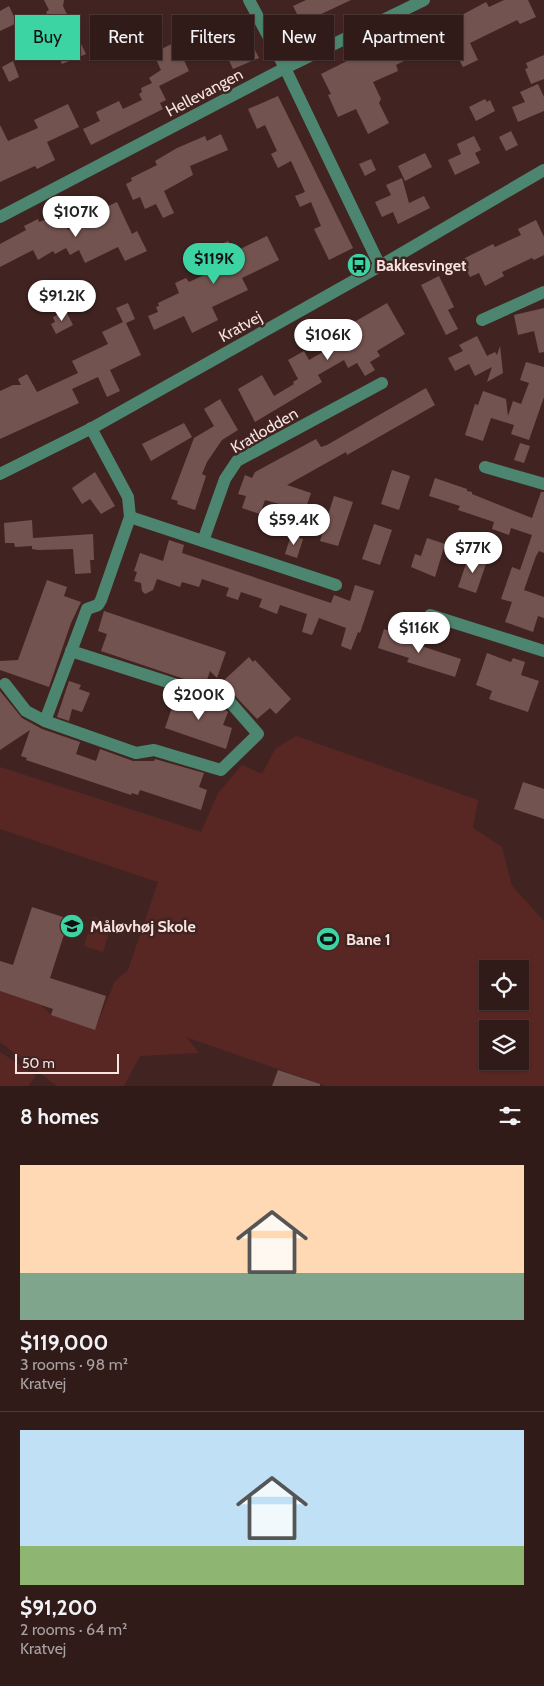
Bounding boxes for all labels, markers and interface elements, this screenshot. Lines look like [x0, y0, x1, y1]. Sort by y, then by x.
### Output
chip: Buy [15, 15, 80, 60]
chip: Rent [90, 15, 162, 60]
chip: Filters [172, 15, 254, 60]
chip: New [264, 15, 334, 60]
chip: Apartment [344, 15, 463, 60]
street label: Hellevangen [163, 64, 246, 121]
pin: $107K [41, 196, 111, 238]
text: $107K [54, 202, 98, 221]
pin: $119K [179, 242, 249, 285]
text: $119K [194, 249, 234, 268]
bus stop icon: Bakkesvinget [346, 252, 372, 278]
place label: Bakkesvinget [376, 256, 467, 275]
pin: $91.2K [21, 280, 103, 322]
text: $91.2K [39, 286, 85, 305]
street label: Kratvej [215, 307, 265, 346]
pin: $106K [293, 318, 363, 361]
text: $106K [305, 325, 351, 344]
street label: Kratlodden [227, 404, 301, 457]
pin: $59.4K [253, 504, 335, 546]
text: $59.4K [269, 510, 319, 529]
pin: $77K [443, 532, 503, 574]
text: $77K [455, 538, 491, 557]
pin: $116K [384, 612, 454, 654]
text: $116K [399, 618, 439, 637]
pin: $200K [164, 678, 234, 721]
text: $200K [174, 685, 224, 704]
school or university icon: Måløvhøj Skole [59, 913, 85, 939]
place label: Måløvhøj Skole [90, 917, 196, 936]
sports icon: Bane 1 [315, 926, 341, 952]
place label: Bane 1 [346, 930, 391, 949]
map controls [479, 960, 529, 1070]
button: locate [479, 960, 529, 1010]
button: layers [479, 1020, 529, 1070]
scale bar [15, 1051, 119, 1074]
text: 50 m [22, 1054, 55, 1072]
icon: filters [496, 1102, 524, 1130]
text: 8 homes [20, 1104, 99, 1129]
icon: home [227, 1197, 317, 1287]
text: $119,000 [20, 1330, 108, 1355]
text: 3 rooms · 98 m² [20, 1355, 128, 1374]
text: Kratvej [20, 1374, 66, 1393]
icon: home [227, 1463, 317, 1553]
text: $91,200 [20, 1595, 97, 1620]
text: 2 rooms · 64 m² [20, 1620, 127, 1639]
text: Kratvej [20, 1639, 66, 1658]

